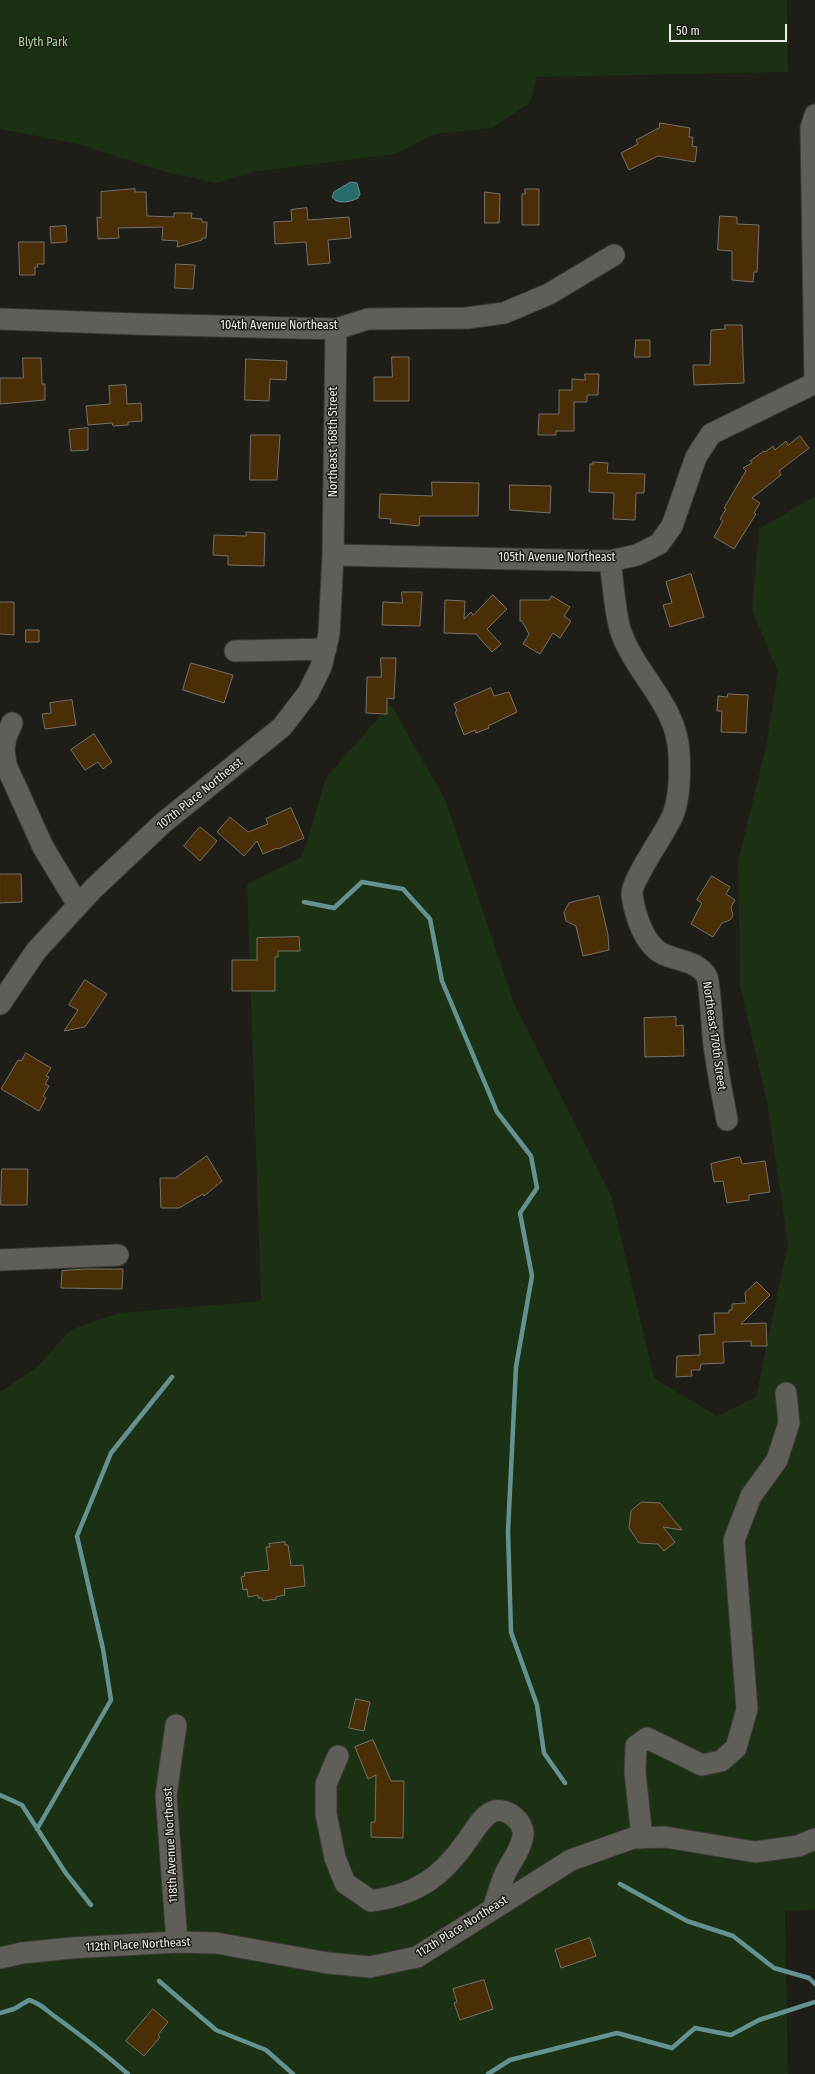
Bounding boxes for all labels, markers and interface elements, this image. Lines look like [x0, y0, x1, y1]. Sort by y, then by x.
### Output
scale bar [671, 16, 789, 42]
text: 50 m [676, 24, 700, 38]
park label: Blyth Park [18, 36, 68, 50]
street label: 104th Avenue Northeast [220, 319, 338, 333]
street label: Northeast 168th Street [327, 387, 341, 497]
street label: 105th Avenue Northeast [499, 551, 615, 565]
street label: 107th Place Northeast [154, 755, 246, 833]
street label: Northeast 170th Street [699, 981, 729, 1091]
street label: 118th Avenue Northeast [161, 1787, 181, 1903]
street label: 112th Place Northeast [414, 1893, 510, 1961]
street label: 112th Place Northeast [85, 1935, 191, 1955]

